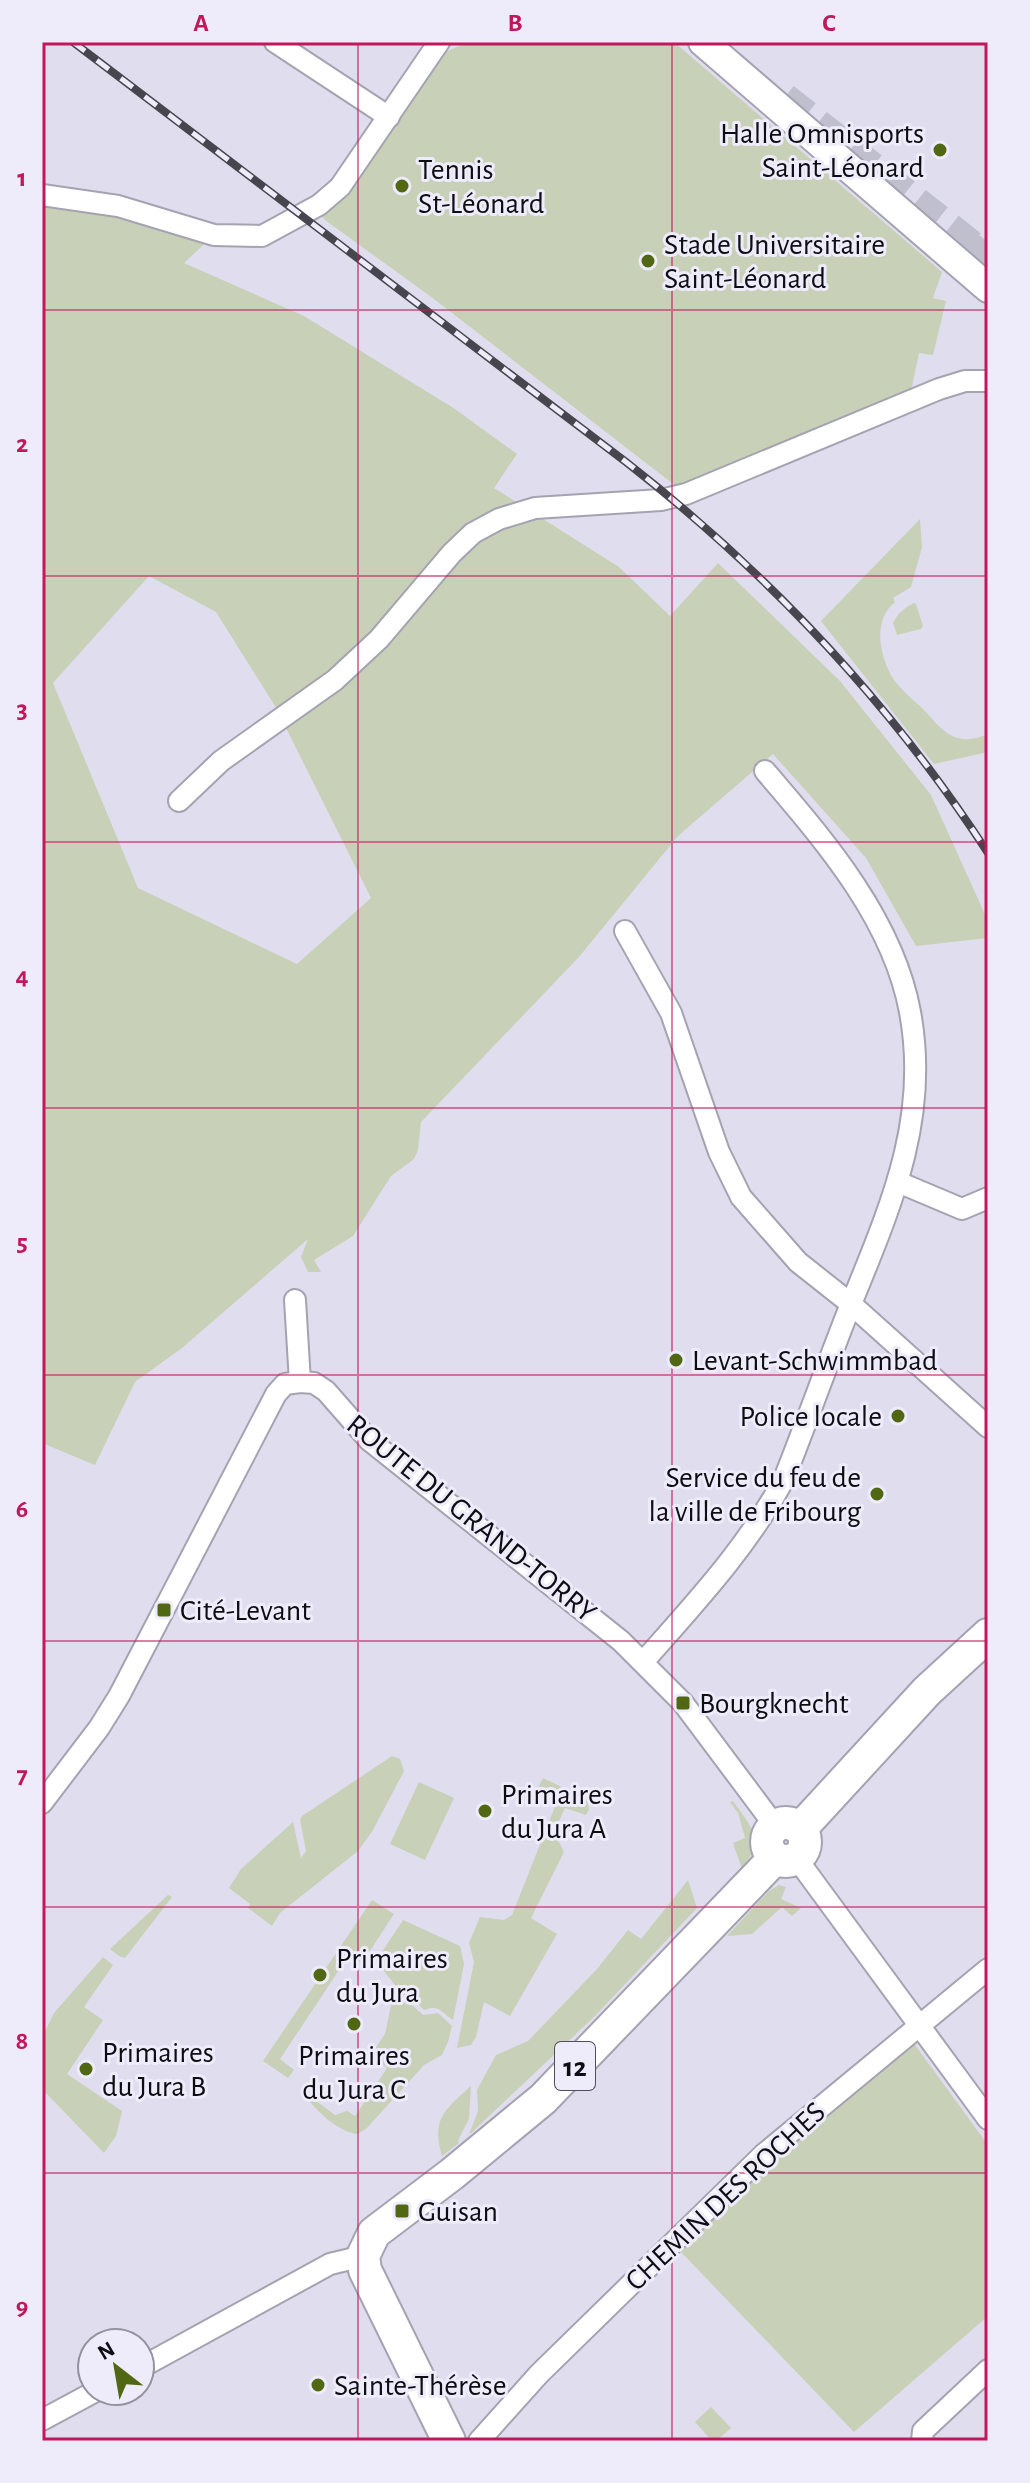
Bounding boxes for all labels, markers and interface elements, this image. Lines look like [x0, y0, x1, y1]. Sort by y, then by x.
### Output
text: A [193, 10, 209, 36]
text: B [507, 10, 523, 36]
text: C [822, 10, 836, 36]
place label: Halle Omnisports Saint-Léonard [720, 119, 924, 183]
marker: Halle Omnisports Saint-Léonard [931, 141, 949, 159]
place label: Tennis St-Léonard [418, 155, 544, 219]
text: 1 [17, 165, 27, 191]
marker: Tennis St-Léonard [393, 177, 411, 195]
place label: Stade Universitaire Saint-Léonard [664, 230, 885, 294]
marker: Stade Universitaire Saint-Léonard [639, 252, 657, 270]
text: 2 [16, 431, 28, 457]
text: 3 [16, 697, 28, 723]
text: 4 [15, 963, 29, 989]
text: 5 [16, 1230, 28, 1256]
place label: Levant-Schwimmbad [692, 1346, 938, 1376]
marker: Levant-Schwimmbad [667, 1351, 685, 1369]
place label: Police locale [739, 1402, 882, 1432]
marker: Police locale [889, 1407, 907, 1425]
street label: ROUTE DU GRAND-TORRY [341, 1409, 602, 1628]
place label: Service du feu de la ville de Fribourg [649, 1463, 861, 1527]
marker: Service du feu de la ville de Fribourg [868, 1485, 886, 1503]
text: 6 [16, 1496, 28, 1522]
place label: Cité-Levant [180, 1596, 311, 1626]
marker: Cité-Levant [155, 1601, 173, 1619]
place label: Bourgknecht [699, 1689, 849, 1719]
marker: Bourgknecht [674, 1694, 692, 1712]
text: 7 [16, 1762, 28, 1788]
place label: Primaires du Jura A [501, 1780, 613, 1844]
marker: Primaires du Jura A [476, 1802, 494, 1820]
place label: Primaires du Jura [336, 1944, 448, 2008]
marker: Primaires du Jura [311, 1966, 329, 1984]
marker: Primaires du Jura C [345, 2015, 363, 2033]
text: 8 [16, 2028, 28, 2054]
place label: Primaires du Jura B [102, 2038, 214, 2102]
place label: Primaires du Jura C [298, 2041, 410, 2105]
road number: 12 [555, 2042, 595, 2090]
marker: Primaires du Jura B [77, 2060, 95, 2078]
street label: CHEMIN DES ROCHES [620, 2097, 831, 2297]
place label: Guisan [418, 2197, 498, 2227]
marker: Guisan [393, 2202, 411, 2220]
text: 9 [16, 2294, 28, 2320]
north arrow [76, 2327, 156, 2407]
text: N [94, 2337, 118, 2364]
place label: Sainte-Thérèse [334, 2371, 507, 2401]
marker: Sainte-Thérèse [309, 2376, 327, 2394]

